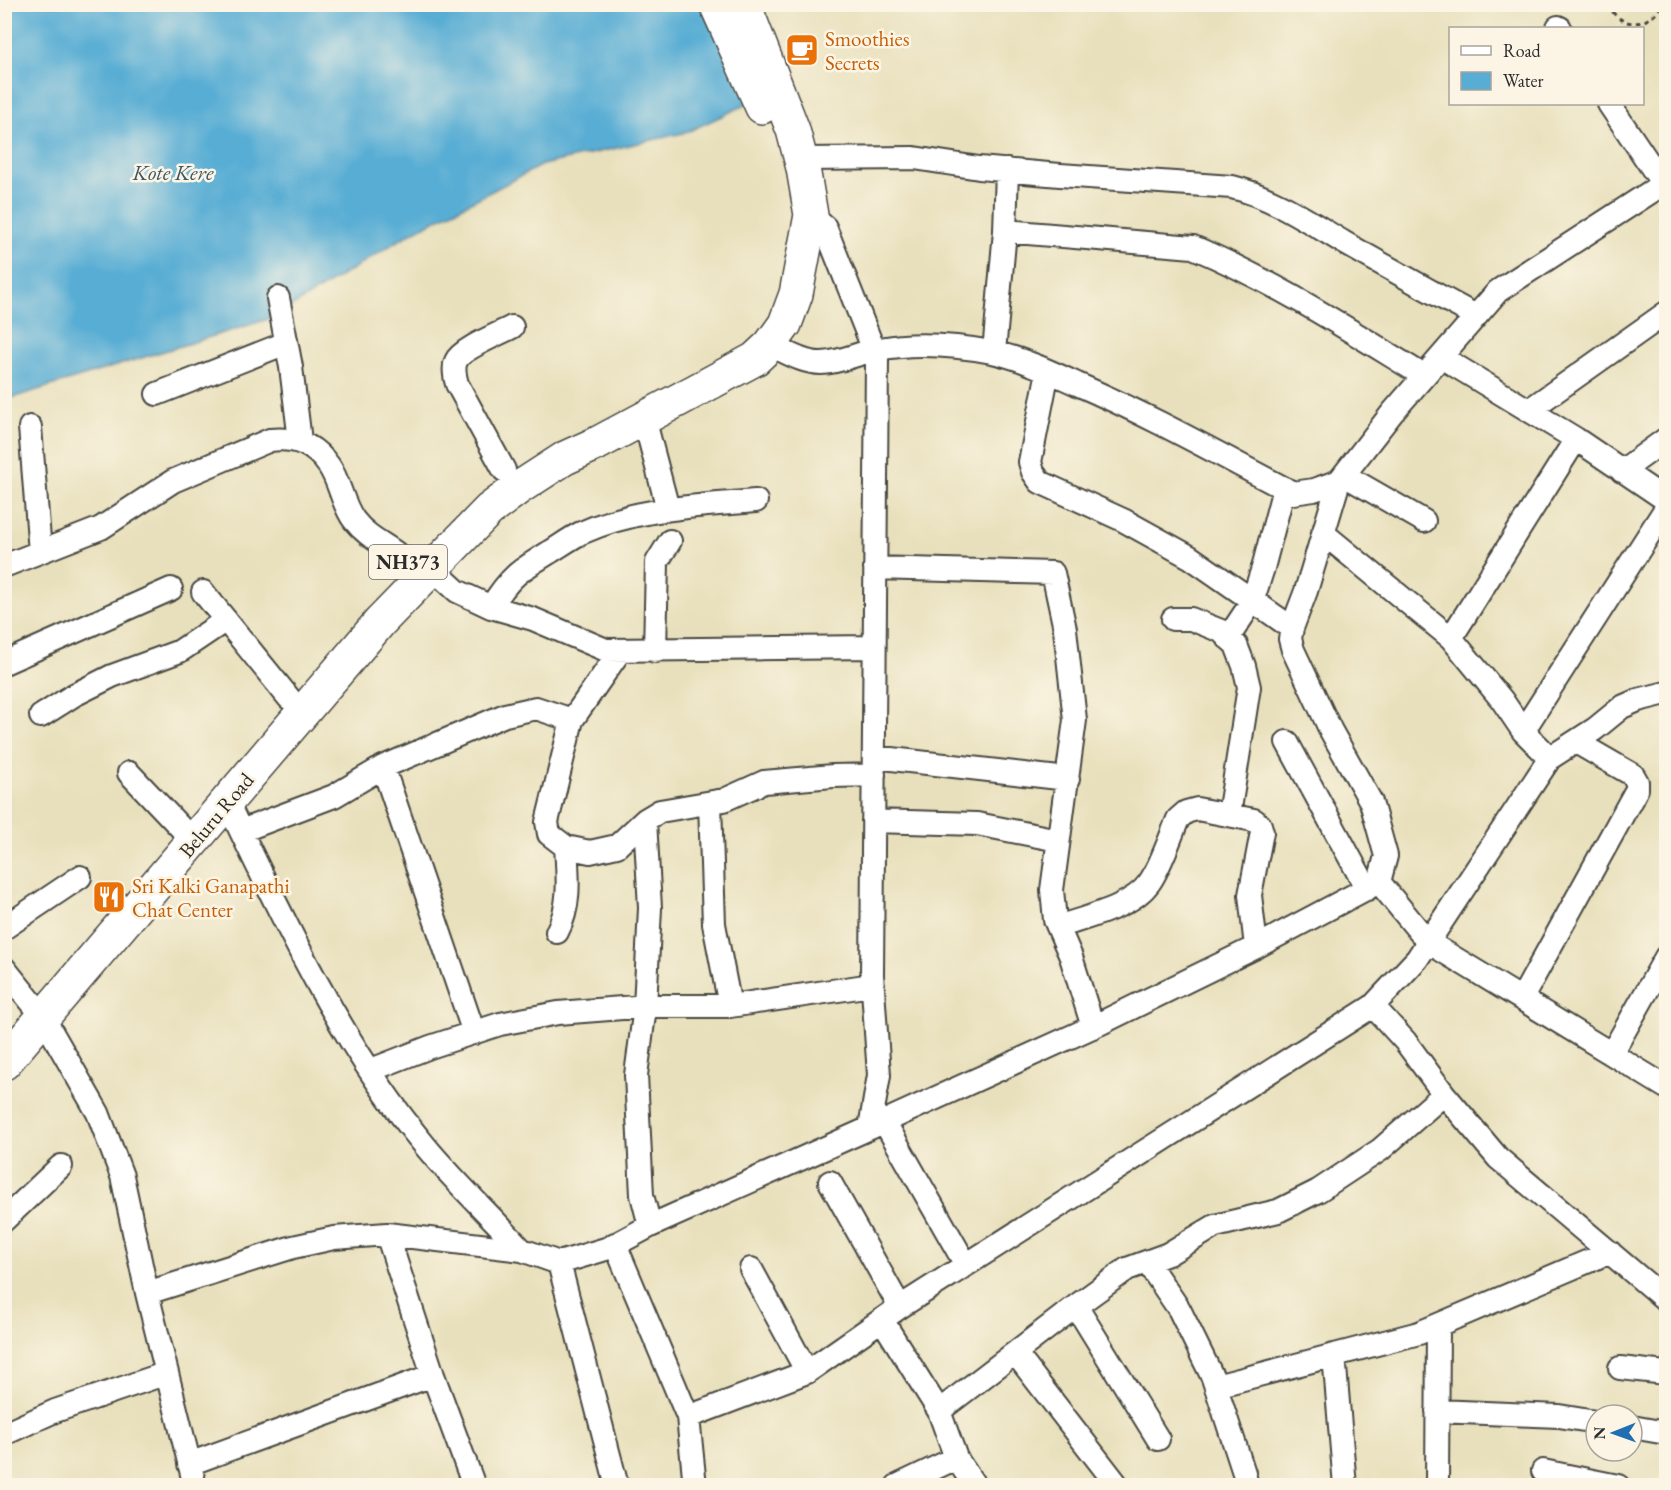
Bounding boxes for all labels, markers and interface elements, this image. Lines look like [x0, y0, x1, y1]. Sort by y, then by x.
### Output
place label: Smoothies Secrets [825, 25, 910, 76]
legend [1449, 27, 1644, 105]
cafe icon: Smoothies Secrets [784, 32, 820, 68]
text: Road [1503, 39, 1542, 62]
text: Water [1503, 69, 1544, 92]
water label: Kote Kere [132, 158, 214, 187]
road number: NH373 [369, 545, 447, 579]
street label: Beluru Road [173, 767, 260, 863]
place label: Sri Kalki Ganapathi Chat Center [132, 872, 290, 923]
restaurant icon: Sri Kalki Ganapathi Chat Center [91, 879, 127, 915]
north arrow [1584, 1403, 1644, 1463]
text: N [1589, 1427, 1610, 1440]

